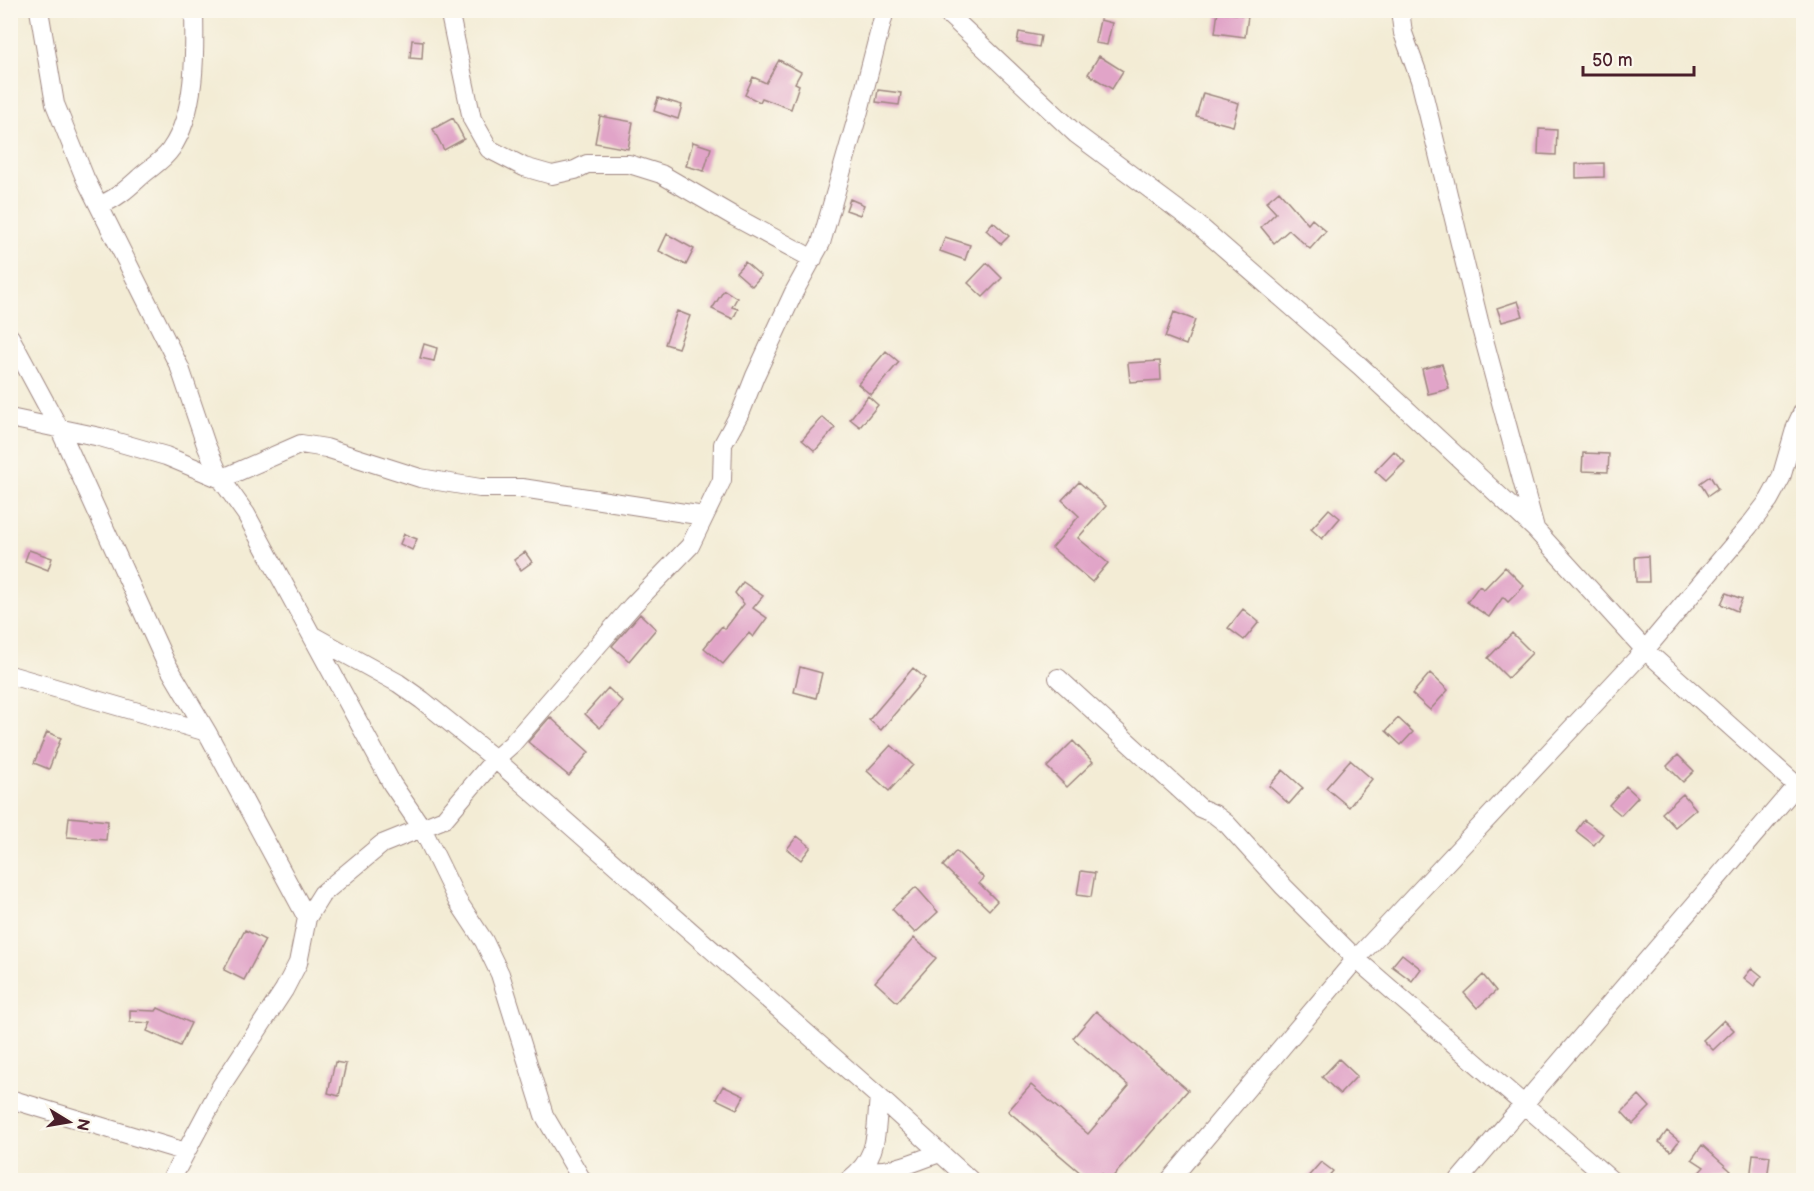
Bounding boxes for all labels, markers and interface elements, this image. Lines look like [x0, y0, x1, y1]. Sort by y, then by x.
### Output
scale bar [1583, 39, 1694, 77]
text: 50 m [1592, 50, 1633, 71]
north arrow [39, 1092, 99, 1152]
text: N [72, 1117, 93, 1132]

